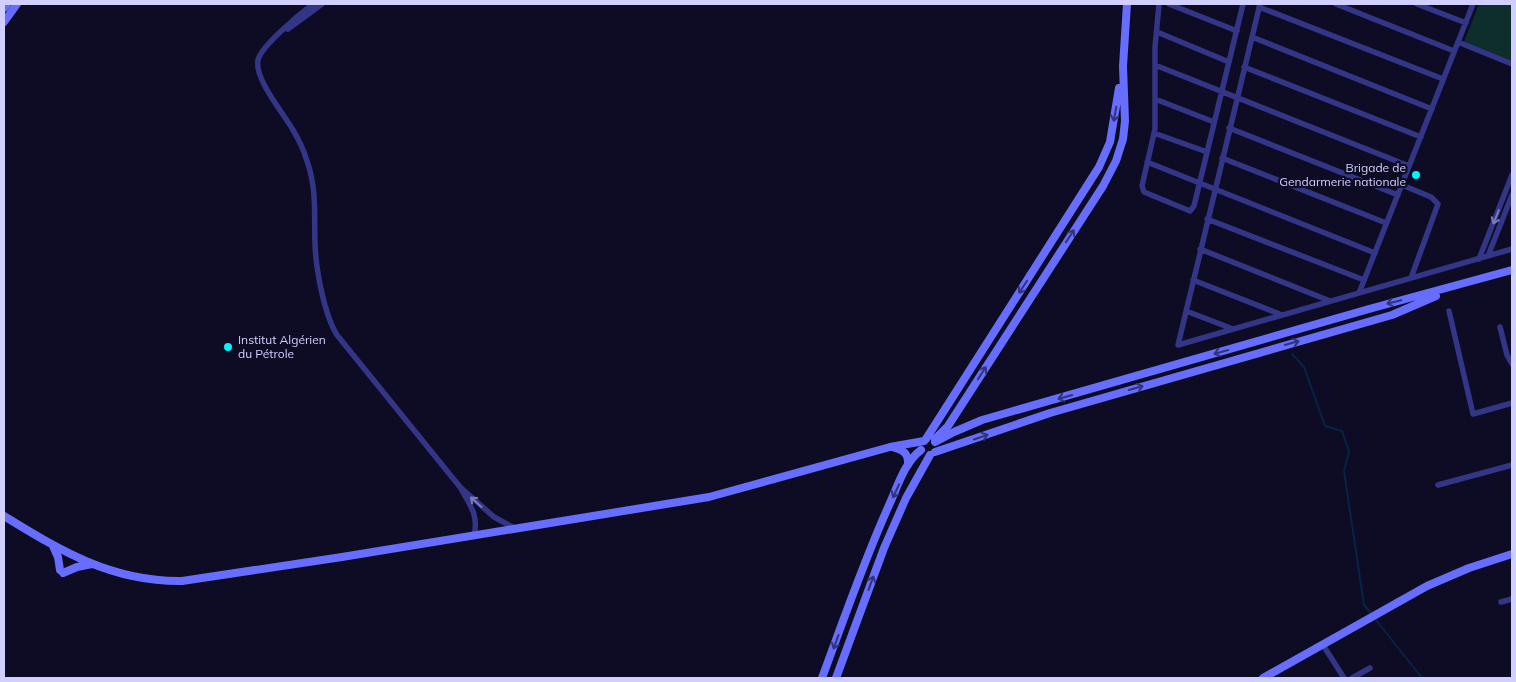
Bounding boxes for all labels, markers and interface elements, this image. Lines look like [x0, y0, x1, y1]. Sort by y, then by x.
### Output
one-way arrow [1109, 105, 1119, 121]
place label: Brigade de Gendarmerie nationale [1279, 160, 1406, 189]
marker: Brigade de Gendarmerie nationale [1410, 169, 1422, 181]
one-way arrow [1490, 209, 1500, 224]
one-way arrow [1065, 229, 1076, 243]
one-way arrow [1018, 279, 1028, 293]
one-way arrow [1386, 298, 1402, 308]
place label: Institut Algérien du Pétrole [238, 332, 326, 361]
one-way arrow [1284, 338, 1300, 348]
marker: Institut Algérien du Pétrole [222, 341, 234, 353]
one-way arrow [1213, 347, 1229, 357]
one-way arrow [978, 366, 988, 380]
one-way arrow [1128, 383, 1144, 393]
one-way arrow [1057, 392, 1073, 402]
one-way arrow [973, 431, 989, 441]
one-way arrow [891, 483, 900, 498]
one-way arrow [469, 496, 482, 508]
one-way arrow [867, 576, 876, 592]
one-way arrow [831, 634, 840, 649]

